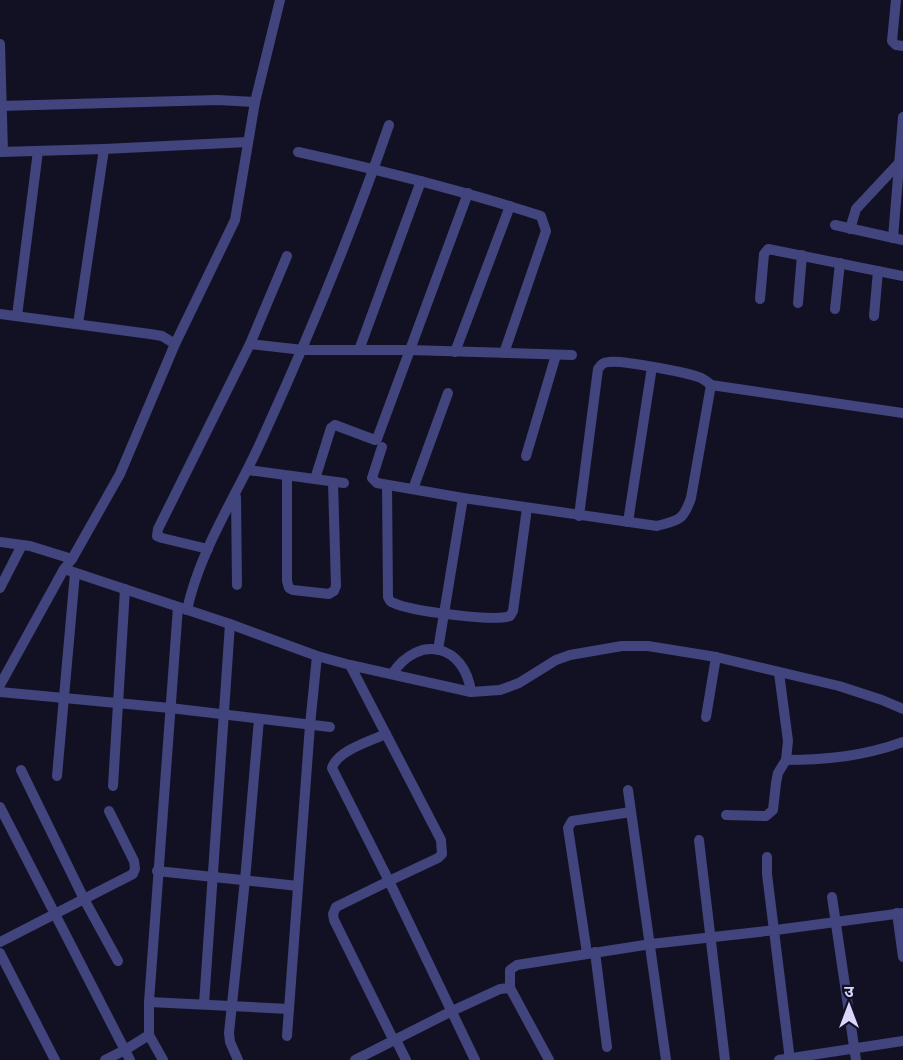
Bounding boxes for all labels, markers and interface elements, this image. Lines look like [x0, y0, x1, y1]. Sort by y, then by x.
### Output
north arrow [819, 976, 879, 1036]
text: उ [844, 982, 854, 1001]

